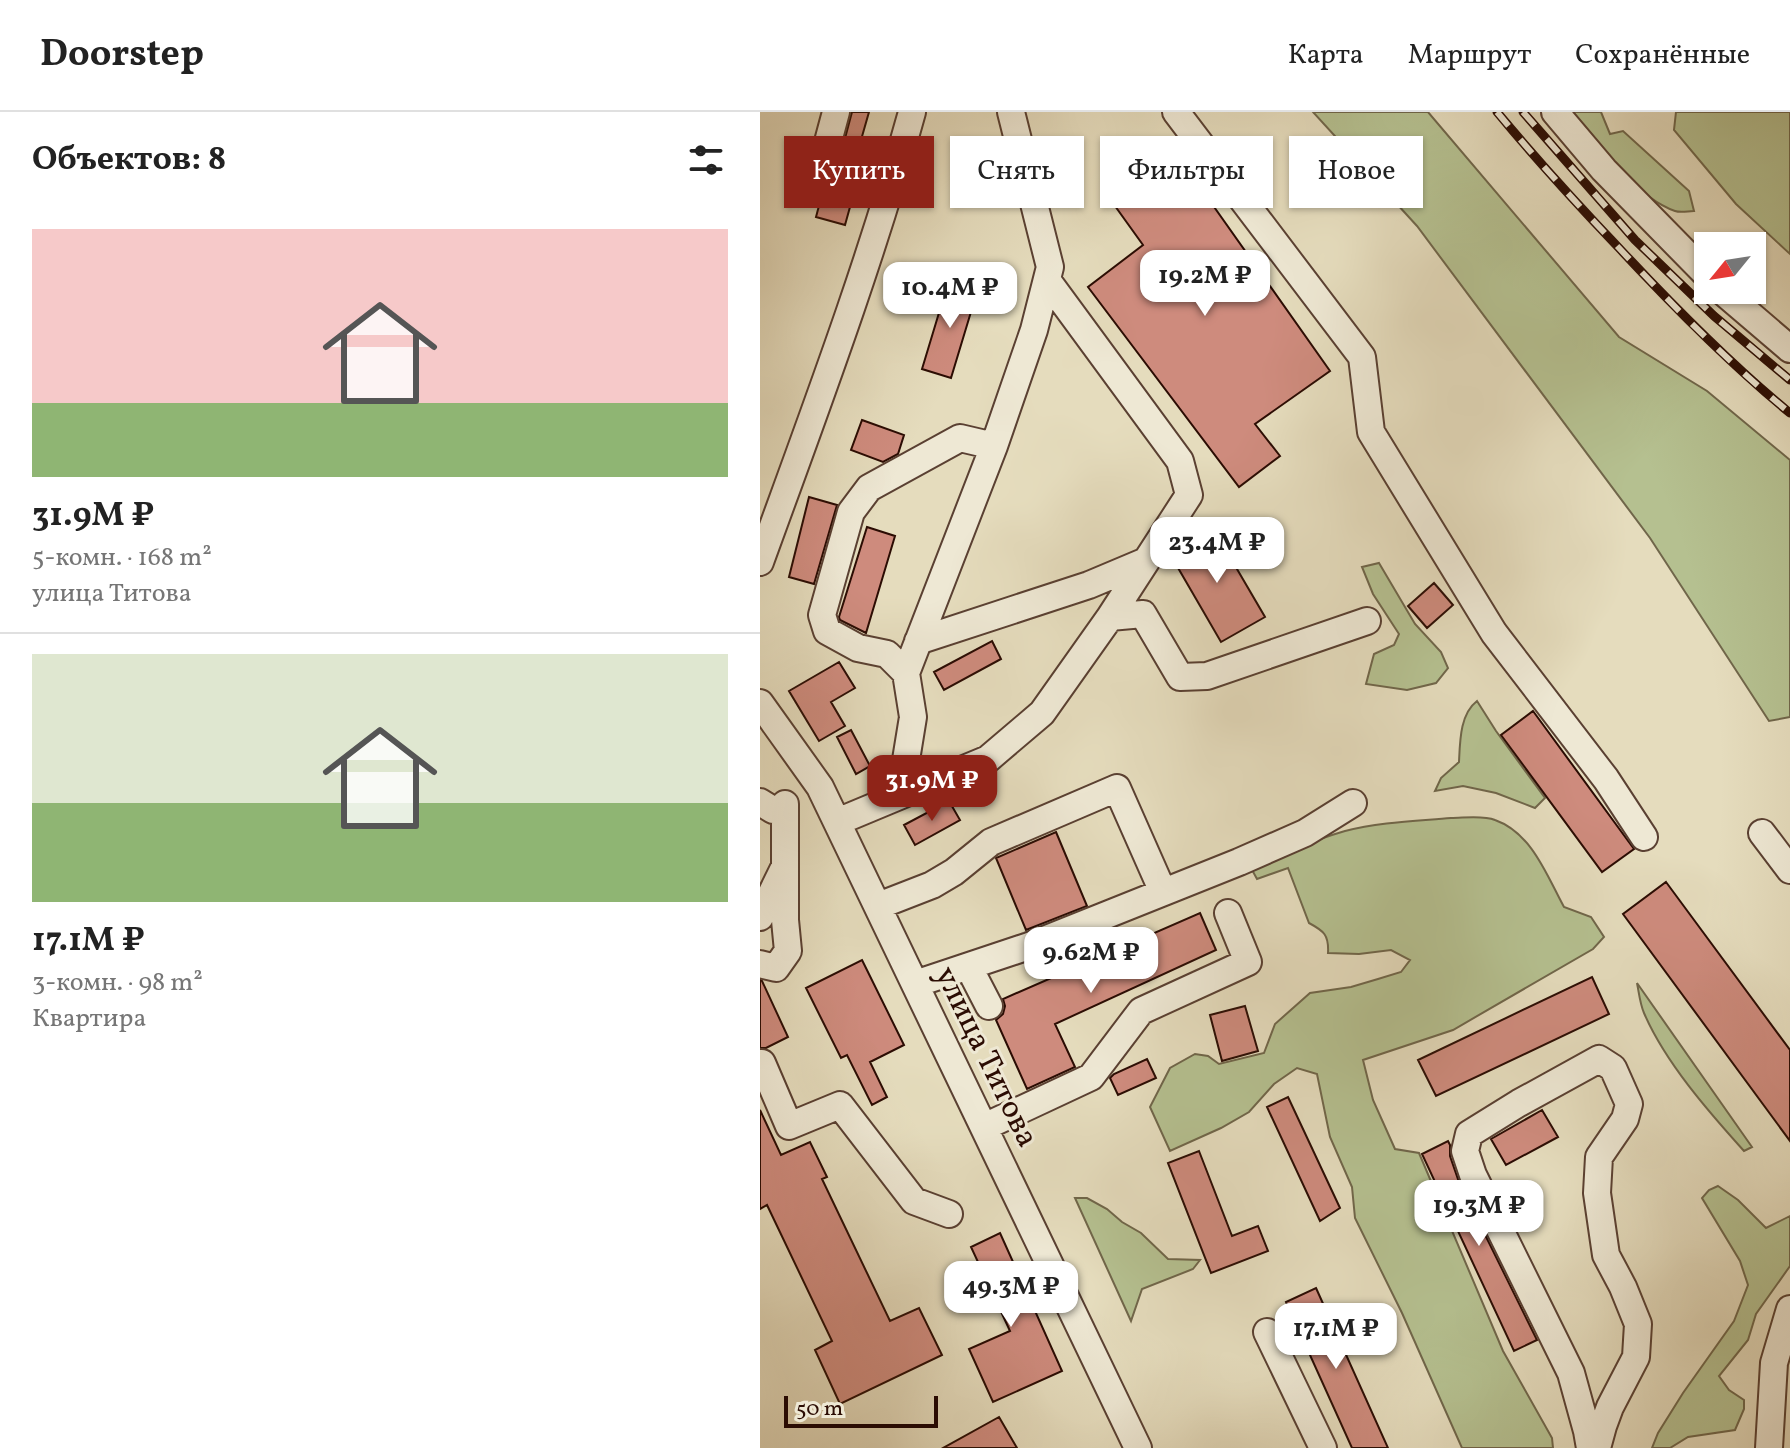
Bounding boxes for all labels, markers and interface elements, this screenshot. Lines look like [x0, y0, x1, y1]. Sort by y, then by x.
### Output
text: Doorstep [40, 29, 204, 82]
text: Карта [1288, 36, 1364, 75]
text: Маршрут [1408, 36, 1531, 75]
text: Сохранённые [1575, 36, 1750, 75]
chip: Купить [784, 136, 934, 208]
chip: Снять [950, 136, 1084, 208]
chip: Фильтры [1100, 136, 1273, 208]
chip: Новое [1289, 136, 1423, 208]
text: Объектов: 8 [32, 137, 226, 184]
icon: filters [684, 138, 728, 182]
north arrow [1694, 232, 1766, 304]
map controls [1694, 232, 1766, 304]
pin: 19.2M ₽ [1131, 250, 1279, 318]
text: 19.2M ₽ [1158, 258, 1252, 294]
pin: 10.4M ₽ [876, 262, 1024, 330]
text: 10.4M ₽ [901, 270, 999, 306]
icon: home [308, 281, 452, 425]
text: 31.9M ₽ [32, 493, 154, 540]
pin: 23.4M ₽ [1143, 517, 1291, 585]
text: 23.4M ₽ [1168, 525, 1266, 561]
text: 5-комн. · 168 m² [32, 540, 212, 576]
text: улица Титова [32, 576, 192, 612]
icon: home [308, 706, 452, 850]
pin: 31.9M ₽ [858, 755, 1006, 823]
text: 31.9M ₽ [885, 763, 979, 799]
text: 17.1M ₽ [32, 918, 145, 965]
pin: 9.62M ₽ [1017, 927, 1165, 995]
text: 9.62M ₽ [1042, 935, 1140, 971]
street label: улица Титова [922, 959, 1048, 1155]
text: 3-комн. · 98 m² [32, 965, 203, 1001]
text: Квартира [32, 1001, 146, 1037]
pin: 19.3M ₽ [1405, 1180, 1553, 1248]
text: 19.3M ₽ [1432, 1188, 1526, 1224]
pin: 49.3M ₽ [937, 1261, 1085, 1329]
text: 49.3M ₽ [962, 1269, 1060, 1305]
pin: 17.1M ₽ [1262, 1303, 1410, 1371]
text: 17.1M ₽ [1293, 1311, 1379, 1347]
scale bar [784, 1392, 938, 1428]
text: 50 m [796, 1394, 843, 1425]

